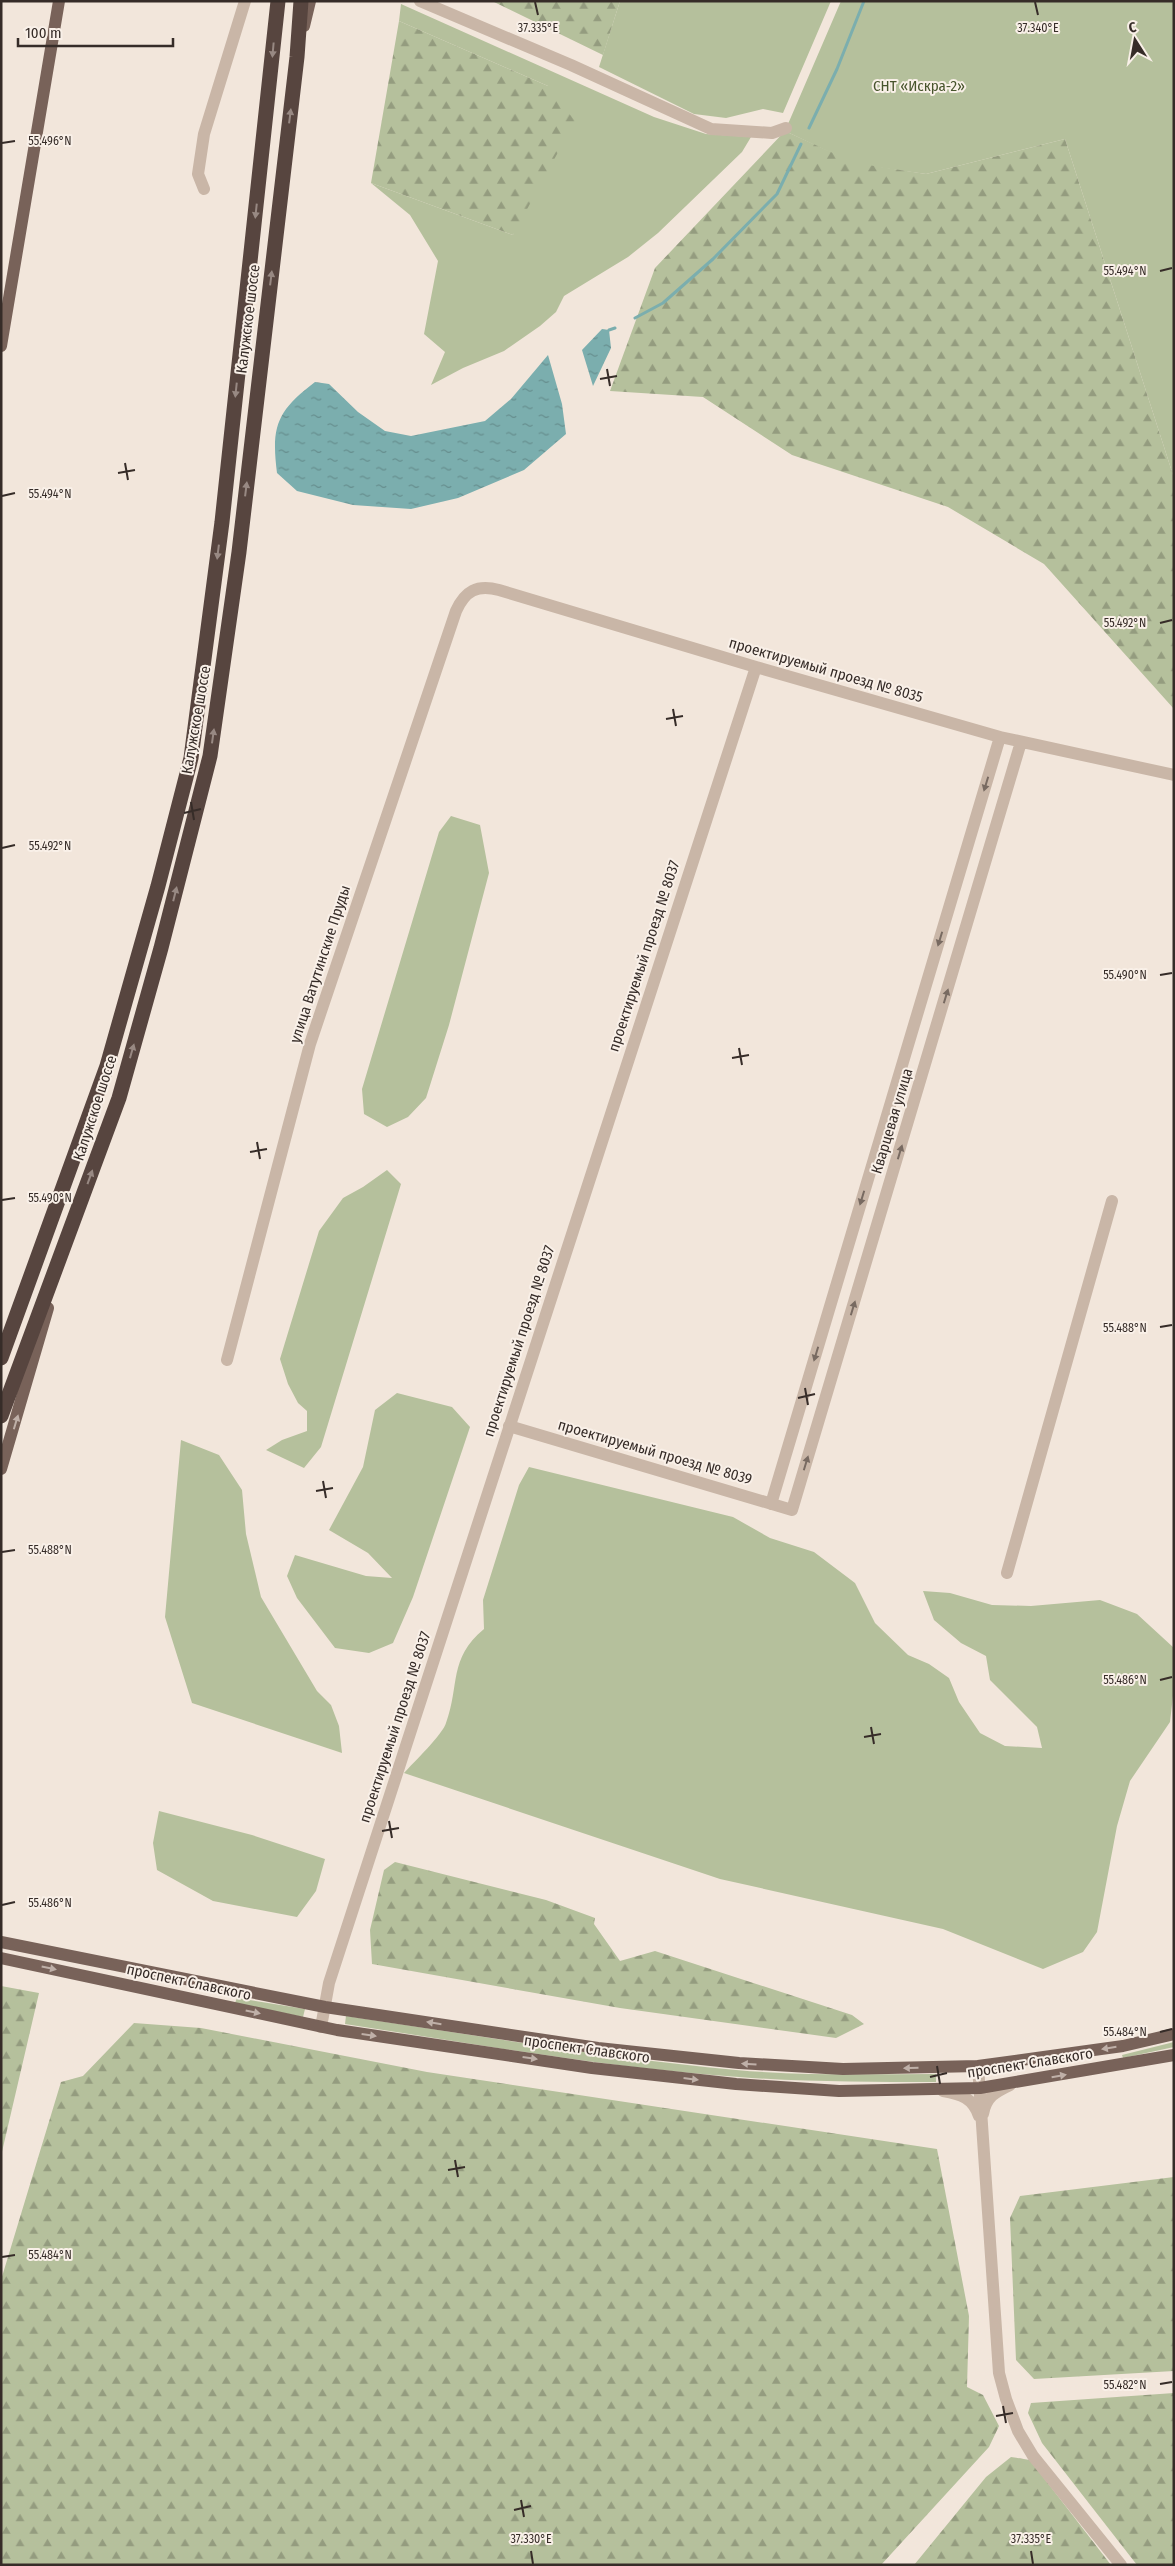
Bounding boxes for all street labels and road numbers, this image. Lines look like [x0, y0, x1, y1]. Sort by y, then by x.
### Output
street label: Калужское шоссе [232, 264, 264, 374]
street label: проектируемый проезд № 8035 [727, 634, 925, 706]
street label: Калужское шоссе [178, 664, 214, 776]
street label: проектируемый проезд № 8037 [605, 858, 683, 1054]
street label: улица Ватутинские Пруды [286, 883, 354, 1045]
street label: Калужское шоссе [70, 1053, 120, 1163]
street label: Кварцевая улица [867, 1066, 917, 1176]
street label: проектируемый проезд № 8037 [480, 1243, 558, 1439]
street label: проектируемый проезд № 8039 [556, 1416, 754, 1488]
street label: проектируемый проезд № 8037 [356, 1629, 434, 1825]
street label: проспект Славского [125, 1960, 253, 2004]
street label: проспект Славского [523, 2031, 651, 2067]
street label: проспект Славского [966, 2044, 1094, 2082]

